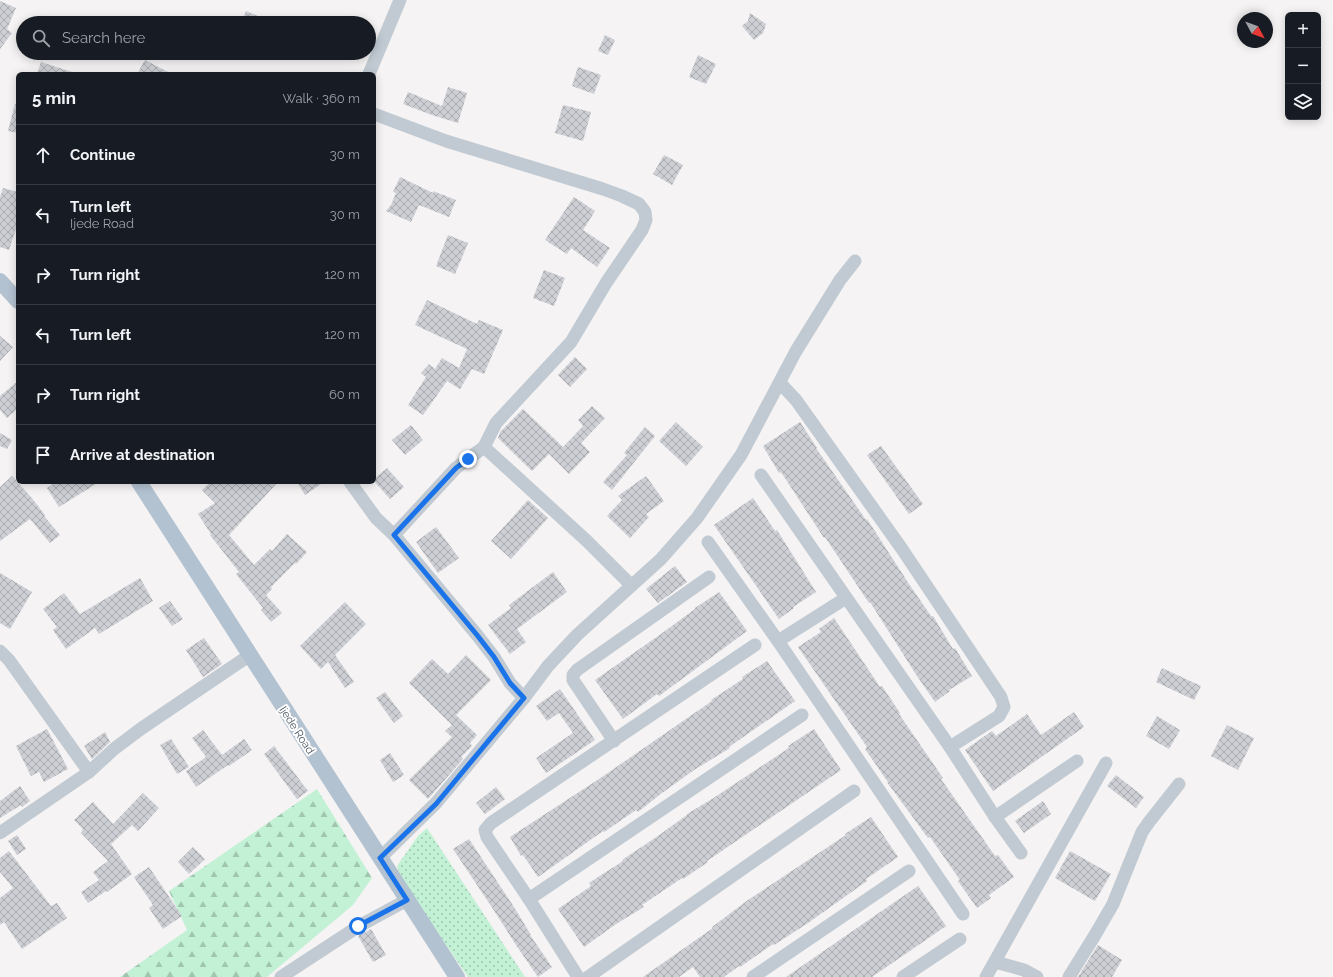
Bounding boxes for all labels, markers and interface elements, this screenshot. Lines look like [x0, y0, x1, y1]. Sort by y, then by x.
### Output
north arrow [1237, 12, 1273, 48]
map controls [1285, 12, 1321, 120]
button: + [1285, 12, 1321, 48]
search box [16, 16, 376, 60]
icon: search [30, 27, 52, 49]
text: Search here [62, 29, 145, 47]
button: − [1285, 48, 1321, 84]
button: layers [1285, 84, 1321, 120]
text: 5 min [32, 88, 76, 108]
text: Walk · 360 m [282, 91, 360, 106]
icon: ahead [32, 144, 54, 166]
text: Continue [70, 146, 135, 164]
text: 30 m [330, 147, 360, 162]
text: Turn left [70, 198, 131, 216]
icon: left [32, 204, 54, 226]
text: 30 m [330, 207, 360, 222]
text: Ijede Road [70, 216, 134, 231]
icon: right [32, 264, 54, 286]
text: Turn right [70, 266, 140, 284]
text: 120 m [324, 267, 360, 282]
icon: left [32, 324, 54, 346]
text: Turn left [70, 326, 131, 344]
text: 120 m [324, 327, 360, 342]
icon: right [32, 384, 54, 406]
text: Turn right [70, 386, 140, 404]
text: 60 m [329, 387, 360, 402]
icon: arrive [32, 444, 54, 466]
text: Arrive at destination [70, 446, 215, 464]
route end [459, 450, 477, 468]
street label: Ijede Road [276, 704, 317, 757]
route start [349, 917, 367, 935]

